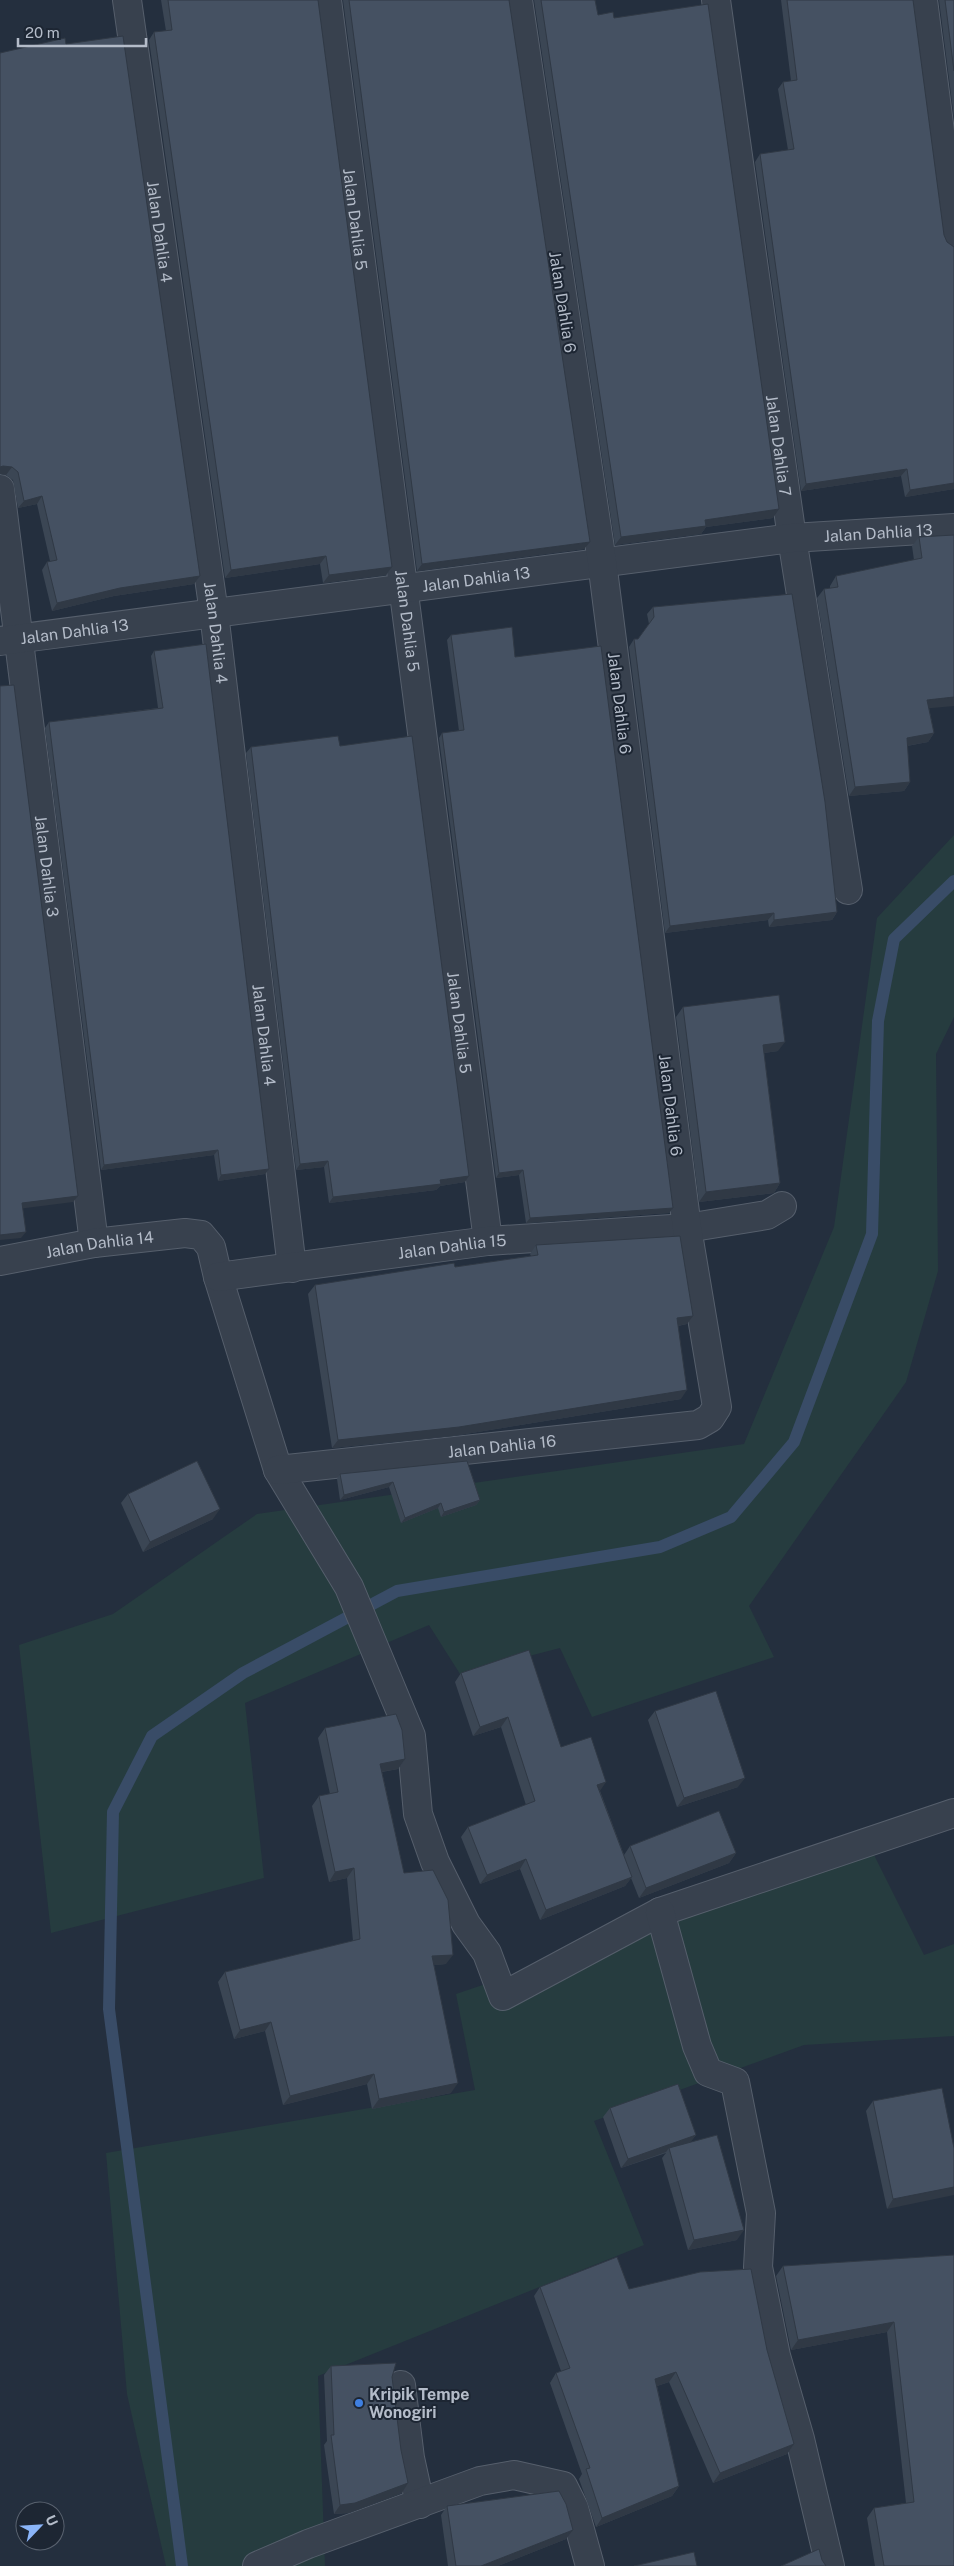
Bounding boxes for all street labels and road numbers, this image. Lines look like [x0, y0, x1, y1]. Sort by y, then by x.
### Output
street label: Jalan Dahlia 5 [339, 167, 371, 271]
street label: Jalan Dahlia 4 [143, 180, 176, 284]
street label: Jalan Dahlia 6 [545, 250, 580, 354]
street label: Jalan Dahlia 7 [762, 394, 795, 498]
street label: Jalan Dahlia 13 [823, 520, 933, 546]
street label: Jalan Dahlia 13 [421, 563, 531, 596]
street label: Jalan Dahlia 5 [391, 569, 423, 673]
street label: Jalan Dahlia 4 [200, 581, 231, 685]
street label: Jalan Dahlia 13 [19, 615, 130, 648]
street label: Jalan Dahlia 6 [604, 651, 635, 755]
street label: Jalan Dahlia 3 [31, 814, 62, 918]
street label: Jalan Dahlia 5 [443, 970, 475, 1075]
street label: Jalan Dahlia 4 [248, 983, 279, 1087]
street label: Jalan Dahlia 6 [655, 1053, 686, 1157]
street label: Jalan Dahlia 14 [44, 1228, 155, 1262]
street label: Jalan Dahlia 15 [397, 1231, 507, 1263]
street label: Jalan Dahlia 16 [447, 1431, 557, 1462]

